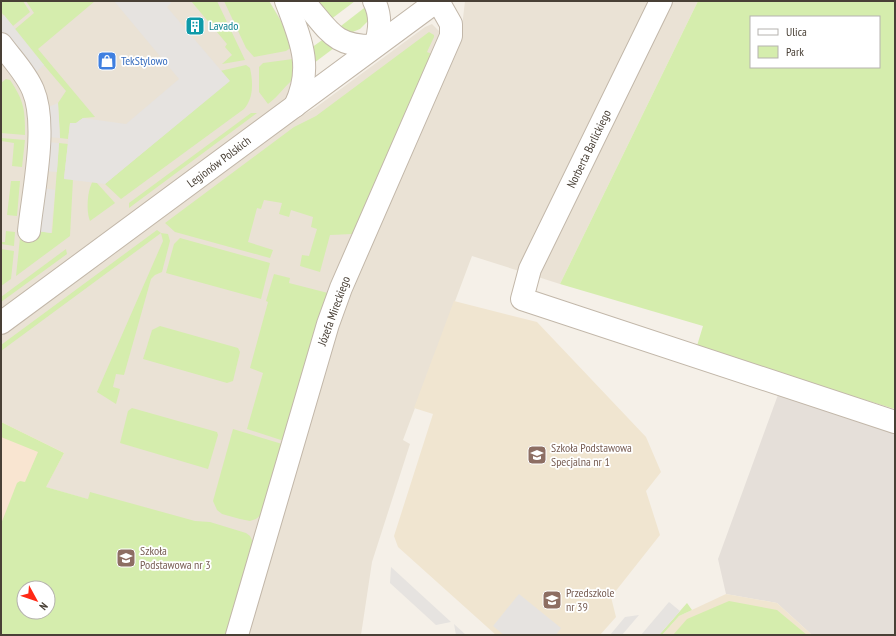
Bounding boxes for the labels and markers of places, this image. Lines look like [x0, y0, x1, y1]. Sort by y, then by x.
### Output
building icon: Lavado [184, 15, 206, 37]
place label: Lavado [209, 18, 238, 33]
shop icon: TekStylowo [96, 50, 118, 72]
place label: TekStylowo [121, 53, 168, 68]
place label: Szkoła Podstawowa Specjalna nr 1 [551, 440, 632, 469]
school or university icon: Szkoła Podstawowa Specjalna nr 1 [526, 444, 548, 466]
place label: Szkoła Podstawowa nr 3 [140, 543, 211, 572]
school or university icon: Szkoła Podstawowa nr 3 [115, 547, 137, 569]
place label: Przedszkole nr 39 [566, 585, 615, 614]
school or university icon: Przedszkole nr 39 [541, 589, 563, 611]

